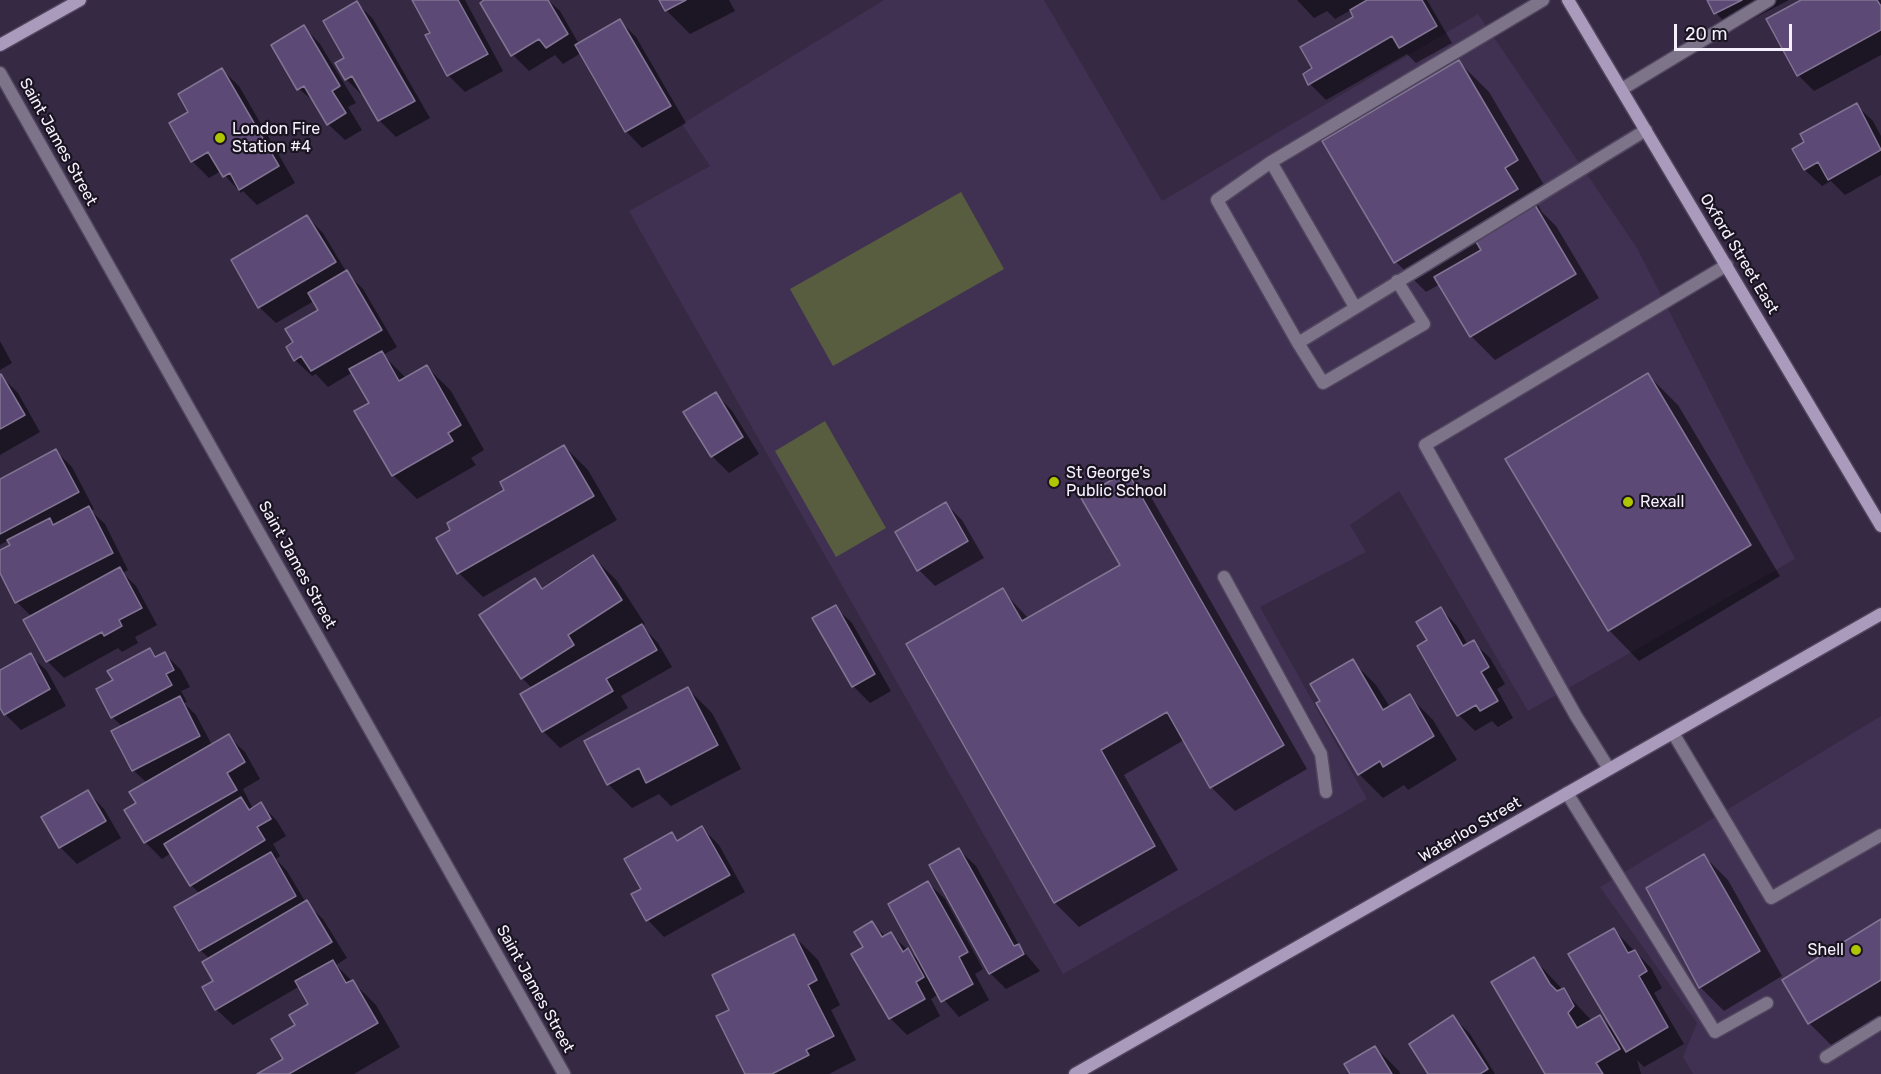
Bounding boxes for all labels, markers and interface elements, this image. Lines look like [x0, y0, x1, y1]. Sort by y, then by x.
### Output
scale bar [1677, 12, 1796, 50]
text: 20 m [1685, 23, 1727, 45]
street label: Saint James Street [15, 75, 101, 209]
place label: London Fire Station #4 [232, 119, 320, 157]
marker: London Fire Station #4 [213, 131, 227, 145]
street label: Oxford Street East [1695, 190, 1783, 318]
place label: St George's Public School [1066, 463, 1167, 501]
marker: St George's Public School [1047, 475, 1061, 489]
place label: Rexall [1640, 492, 1684, 512]
marker: Rexall [1621, 495, 1635, 509]
street label: Saint James Street [254, 498, 340, 632]
street label: Waterloo Street [1415, 793, 1525, 867]
street label: Saint James Street [492, 922, 578, 1056]
place label: Shell [1808, 940, 1844, 960]
marker: Shell [1849, 943, 1863, 957]

